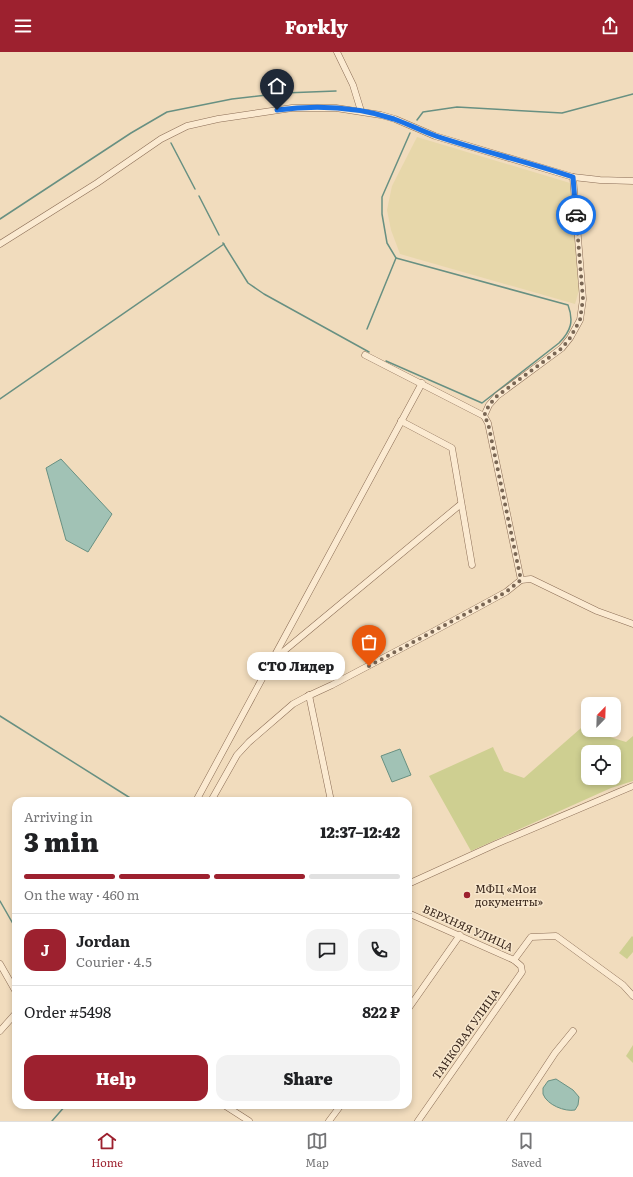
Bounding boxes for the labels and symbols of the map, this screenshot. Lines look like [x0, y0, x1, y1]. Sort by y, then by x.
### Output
pin [260, 69, 294, 110]
courier [556, 195, 596, 235]
pin [352, 625, 386, 666]
callout: СТО Лидер [247, 652, 345, 680]
north arrow [581, 697, 621, 737]
place label: МФЦ «Мои документы» [475, 880, 543, 909]
marker: МФЦ «Мои документы» [462, 890, 472, 900]
street label: ВЕРХНЯЯ УЛИЦА [421, 900, 516, 954]
street label: ТАНКОВАЯ УЛИЦА [428, 985, 503, 1082]

